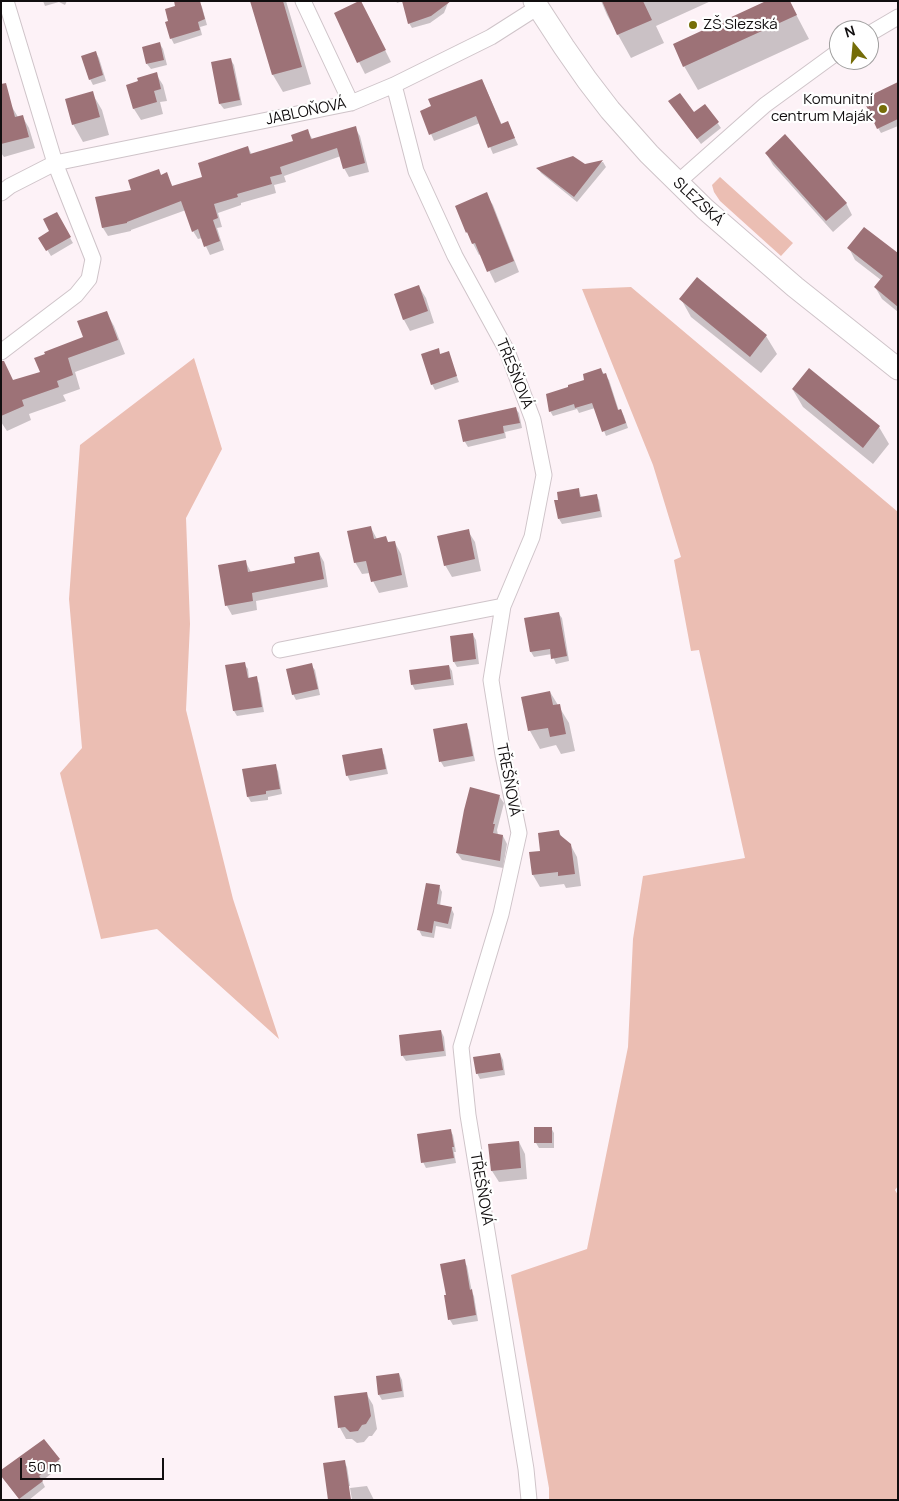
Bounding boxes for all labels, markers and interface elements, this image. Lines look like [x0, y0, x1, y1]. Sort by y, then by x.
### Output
place label: ZŠ Slezská [703, 16, 778, 34]
marker: ZŠ Slezská [687, 19, 699, 31]
north arrow [829, 20, 879, 70]
text: N [842, 21, 857, 42]
place label: Komunitní centrum Maják [771, 91, 873, 126]
street label: JABLOŇOVÁ [264, 95, 348, 129]
marker: Komunitní centrum Maják [877, 103, 889, 115]
street label: SLEZSKÁ [669, 174, 727, 230]
street label: TŘEŠŇOVÁ [492, 336, 536, 412]
street label: TŘEŠŇOVÁ [492, 742, 524, 818]
street label: TŘEŠŇOVÁ [466, 1151, 496, 1227]
scale bar [22, 1448, 166, 1480]
text: 50 m [28, 1456, 62, 1477]

